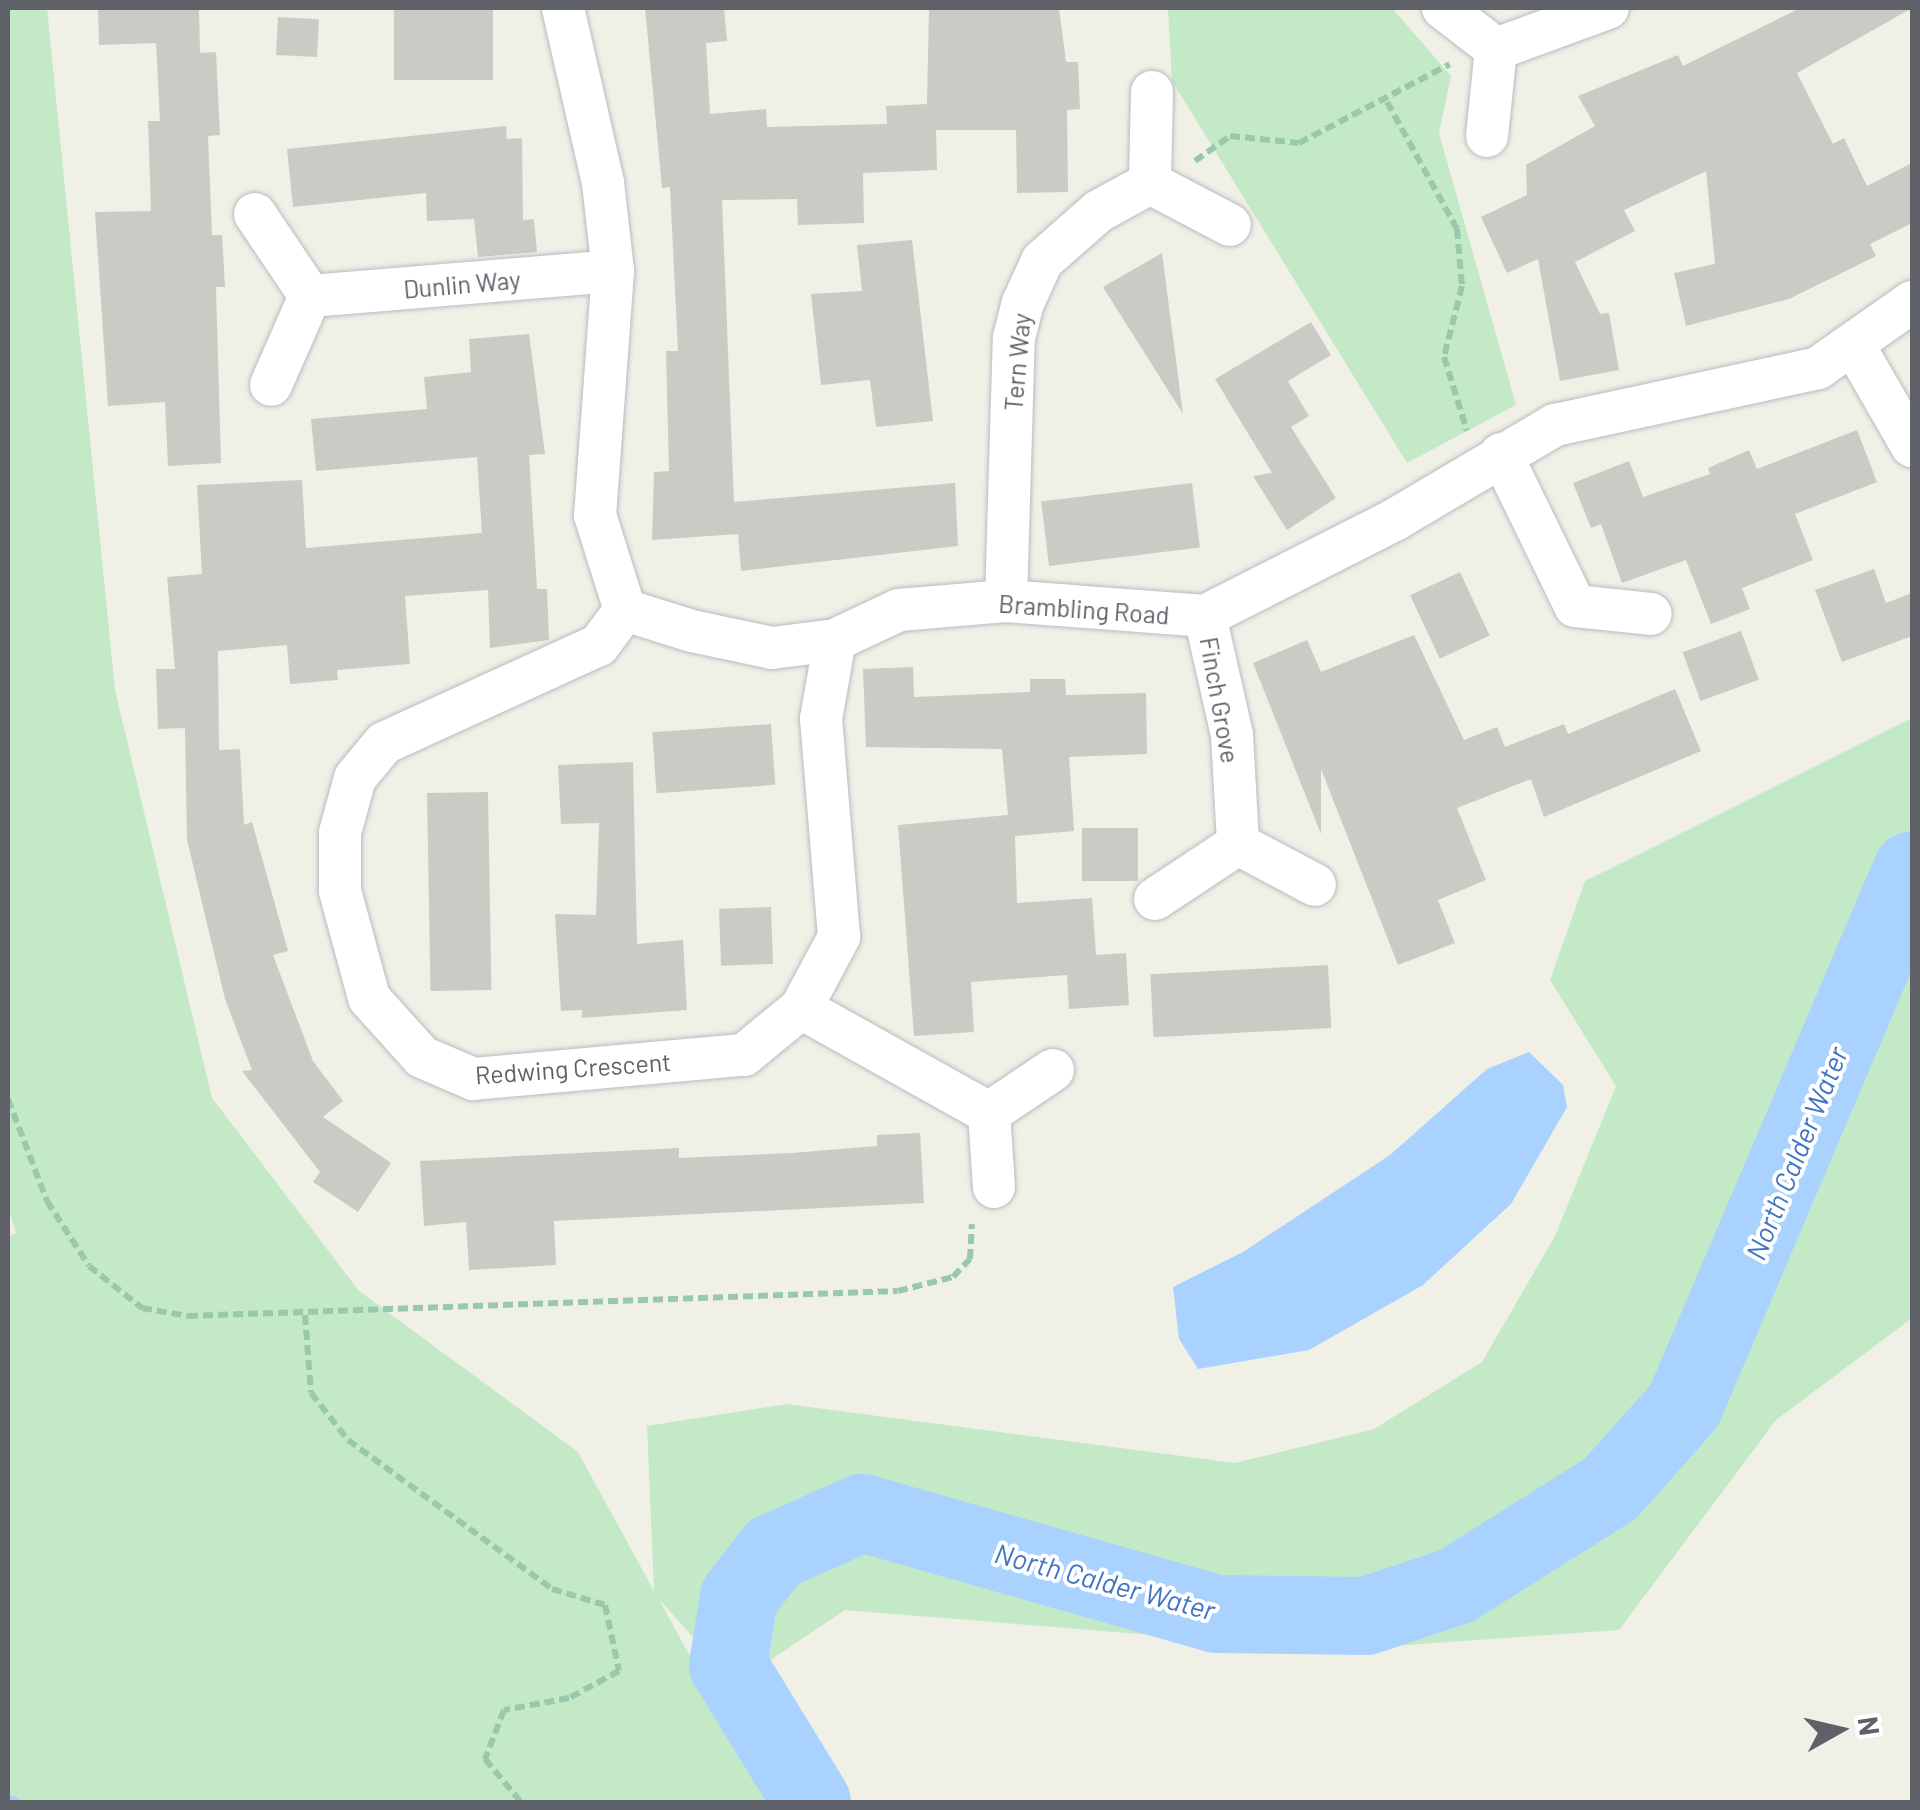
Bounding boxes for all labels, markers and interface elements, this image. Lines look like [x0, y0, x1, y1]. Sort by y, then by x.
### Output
street label: Dunlin Way [402, 264, 522, 304]
street label: Tern Way [998, 312, 1036, 412]
street label: Brambling Road [998, 588, 1170, 630]
street label: Finch Grove [1194, 635, 1246, 765]
water label: North Calder Water [1738, 1042, 1854, 1264]
street label: Redwing Crescent [474, 1046, 672, 1090]
water label: North Calder Water [991, 1535, 1219, 1627]
north arrow [1790, 1680, 1890, 1780]
text: N [1852, 1714, 1888, 1737]

